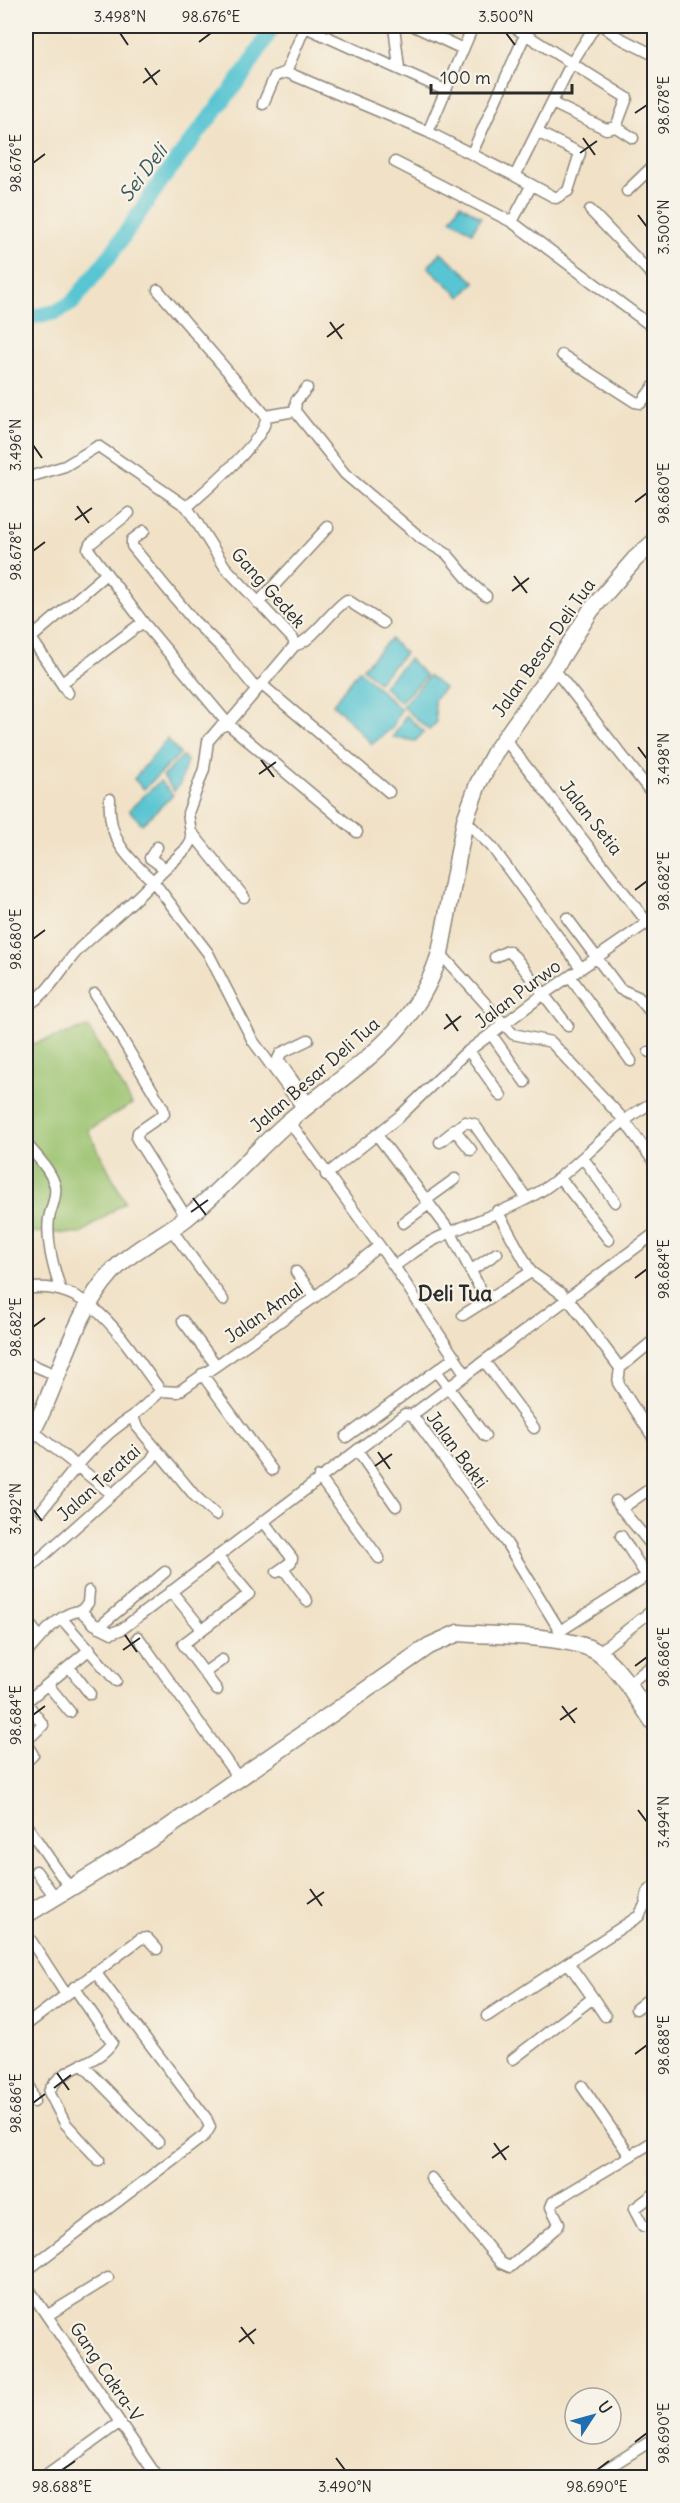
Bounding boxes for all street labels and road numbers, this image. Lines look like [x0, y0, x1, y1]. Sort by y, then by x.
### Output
street label: Gang Gedek [226, 543, 310, 633]
street label: Jalan Besar Deli Tua [487, 574, 600, 721]
street label: Jalan Setia [555, 776, 628, 860]
street label: Jalan Purwo [470, 954, 565, 1033]
street label: Jalan Besar Deli Tua [245, 1012, 384, 1137]
street label: Jalan Amal [220, 1277, 307, 1348]
street label: Jalan Bakti [422, 1407, 493, 1493]
street label: Jalan Teratai [52, 1439, 145, 1526]
street label: Gang Cakra-V [65, 2318, 148, 2426]

